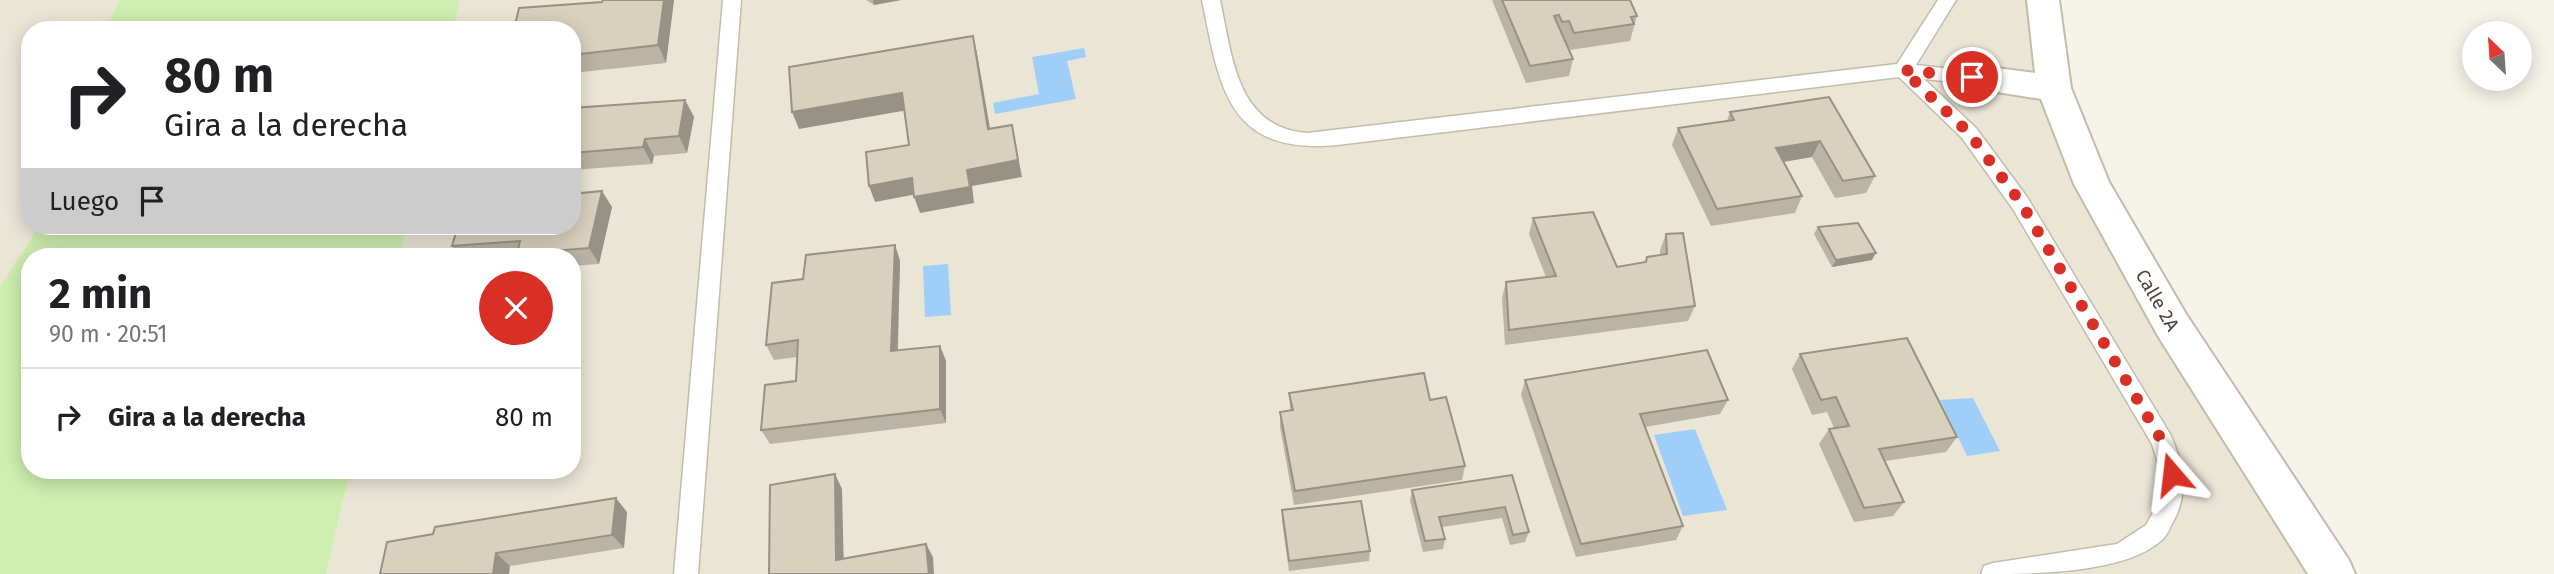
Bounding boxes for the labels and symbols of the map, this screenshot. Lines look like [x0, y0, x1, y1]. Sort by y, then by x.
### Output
north arrow [2462, 21, 2532, 91]
pin [1942, 47, 2002, 107]
street label: Calle 2A [2131, 265, 2184, 335]
position arrow [2135, 437, 2209, 511]

